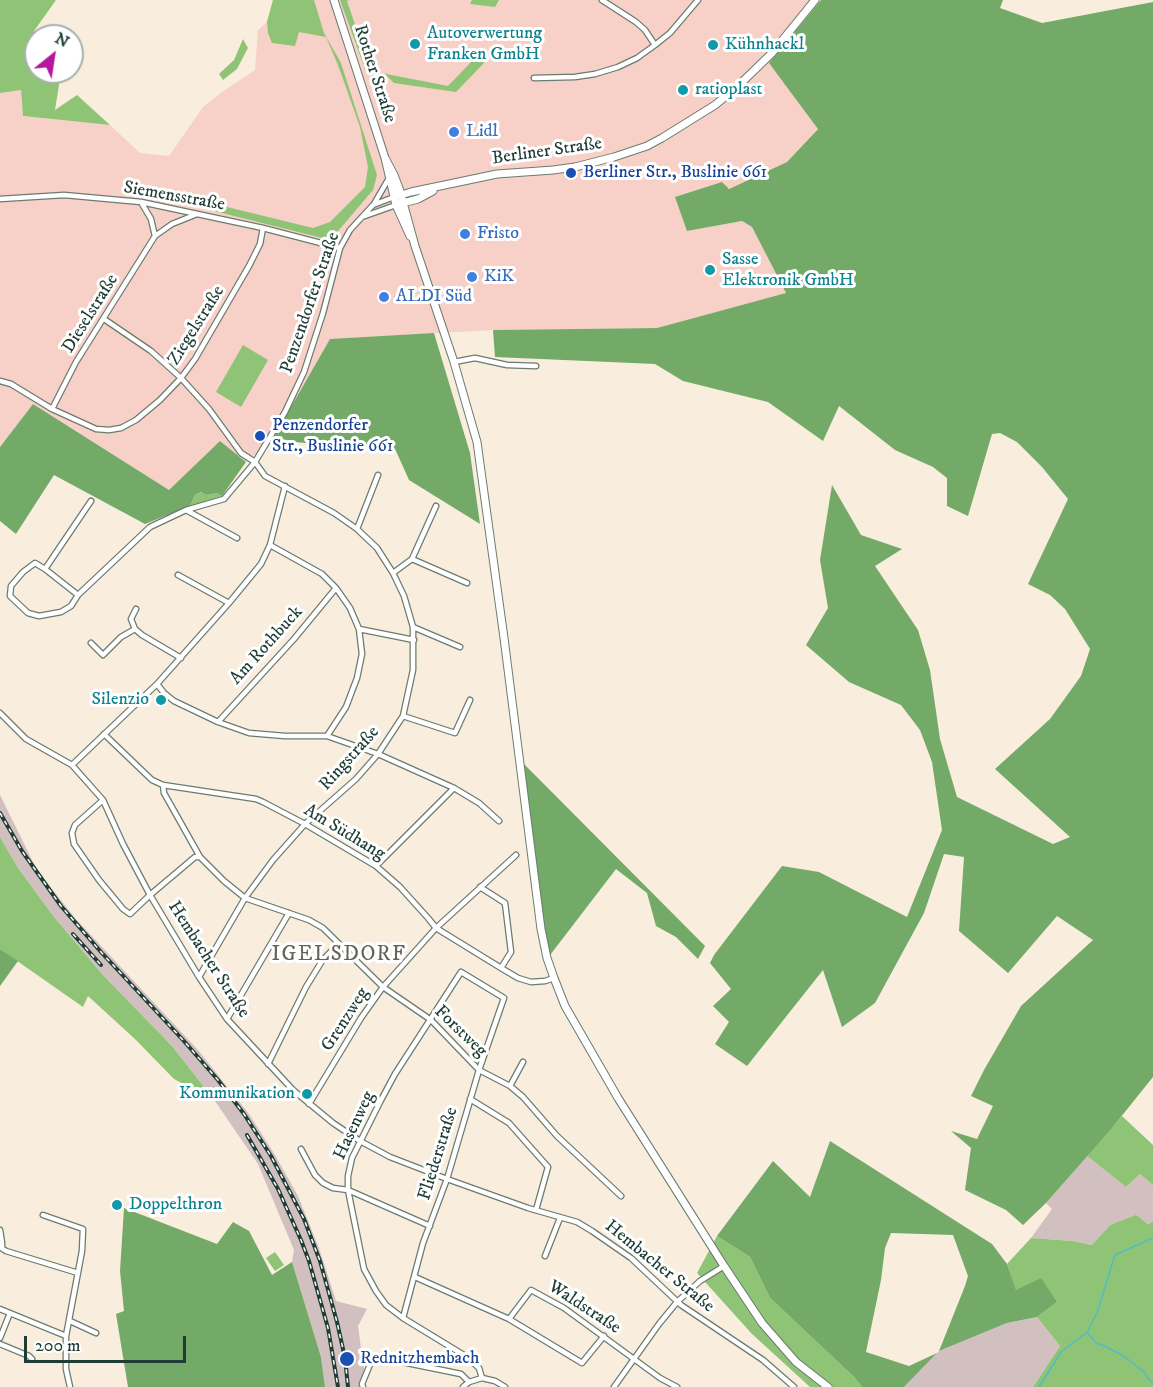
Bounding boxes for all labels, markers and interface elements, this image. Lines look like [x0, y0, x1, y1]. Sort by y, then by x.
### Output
street label: Rother Straße [348, 22, 400, 126]
place label: Autoverwertung Franken GmbH [427, 23, 542, 66]
north arrow [24, 24, 84, 84]
text: N [51, 28, 73, 52]
place label: Kühnhackl [725, 34, 804, 56]
marker: Autoverwertung Franken GmbH [408, 37, 422, 51]
marker: Kühnhackl [706, 38, 720, 52]
place label: ratioplast [695, 79, 762, 101]
marker: ratioplast [676, 83, 690, 97]
place label: Lidl [466, 121, 498, 143]
marker: Lidl [447, 125, 461, 139]
street label: Berliner Straße [491, 134, 603, 170]
place label: Berliner Str., Buslinie 661 [583, 162, 767, 184]
marker: Berliner Str., Buslinie 661 [564, 166, 578, 180]
street label: Siemensstraße [122, 177, 226, 217]
place label: Fristo [477, 223, 519, 245]
marker: Fristo [458, 227, 472, 241]
street label: Penzendorfer Straße [277, 230, 345, 376]
place label: Sasse Elektronik GmbH [722, 249, 854, 292]
marker: Sasse Elektronik GmbH [703, 263, 717, 277]
place label: KiK [484, 266, 514, 288]
marker: KiK [465, 270, 479, 284]
street label: Dieselstraße [58, 271, 124, 357]
street label: Ziegelstraße [164, 282, 230, 370]
place label: ALDI Süd [396, 286, 472, 308]
marker: ALDI Süd [377, 290, 391, 304]
place label: Penzendorfer Str., Buslinie 661 [272, 415, 393, 458]
marker: Penzendorfer Str., Buslinie 661 [253, 429, 267, 443]
street label: Am Rothbuck [226, 602, 308, 690]
place label: Silenzio [92, 689, 149, 711]
marker: Silenzio [154, 693, 168, 707]
street label: Ringstraße [315, 722, 385, 796]
street label: Am Südhang [299, 800, 389, 866]
street label: Hembacher Straße [162, 898, 254, 1022]
district label: IGELSDORF [272, 943, 406, 969]
street label: Grenzweg [317, 984, 375, 1056]
street label: Forstweg [429, 1002, 491, 1062]
place label: Kommunikation [179, 1083, 295, 1105]
marker: Kommunikation [300, 1087, 314, 1101]
street label: Hasenweg [330, 1088, 380, 1164]
street label: Fliederstraße [415, 1105, 463, 1203]
place label: Doppelthron [129, 1194, 222, 1216]
marker: Doppelthron [110, 1198, 124, 1212]
street label: Hembacher Straße [600, 1216, 718, 1318]
street label: Waldstraße [544, 1277, 624, 1339]
scale bar [27, 1324, 189, 1362]
text: 200 m [35, 1335, 81, 1357]
place label: Rednitzhembach [360, 1348, 479, 1370]
marker: Rednitzhembach [338, 1350, 356, 1368]

